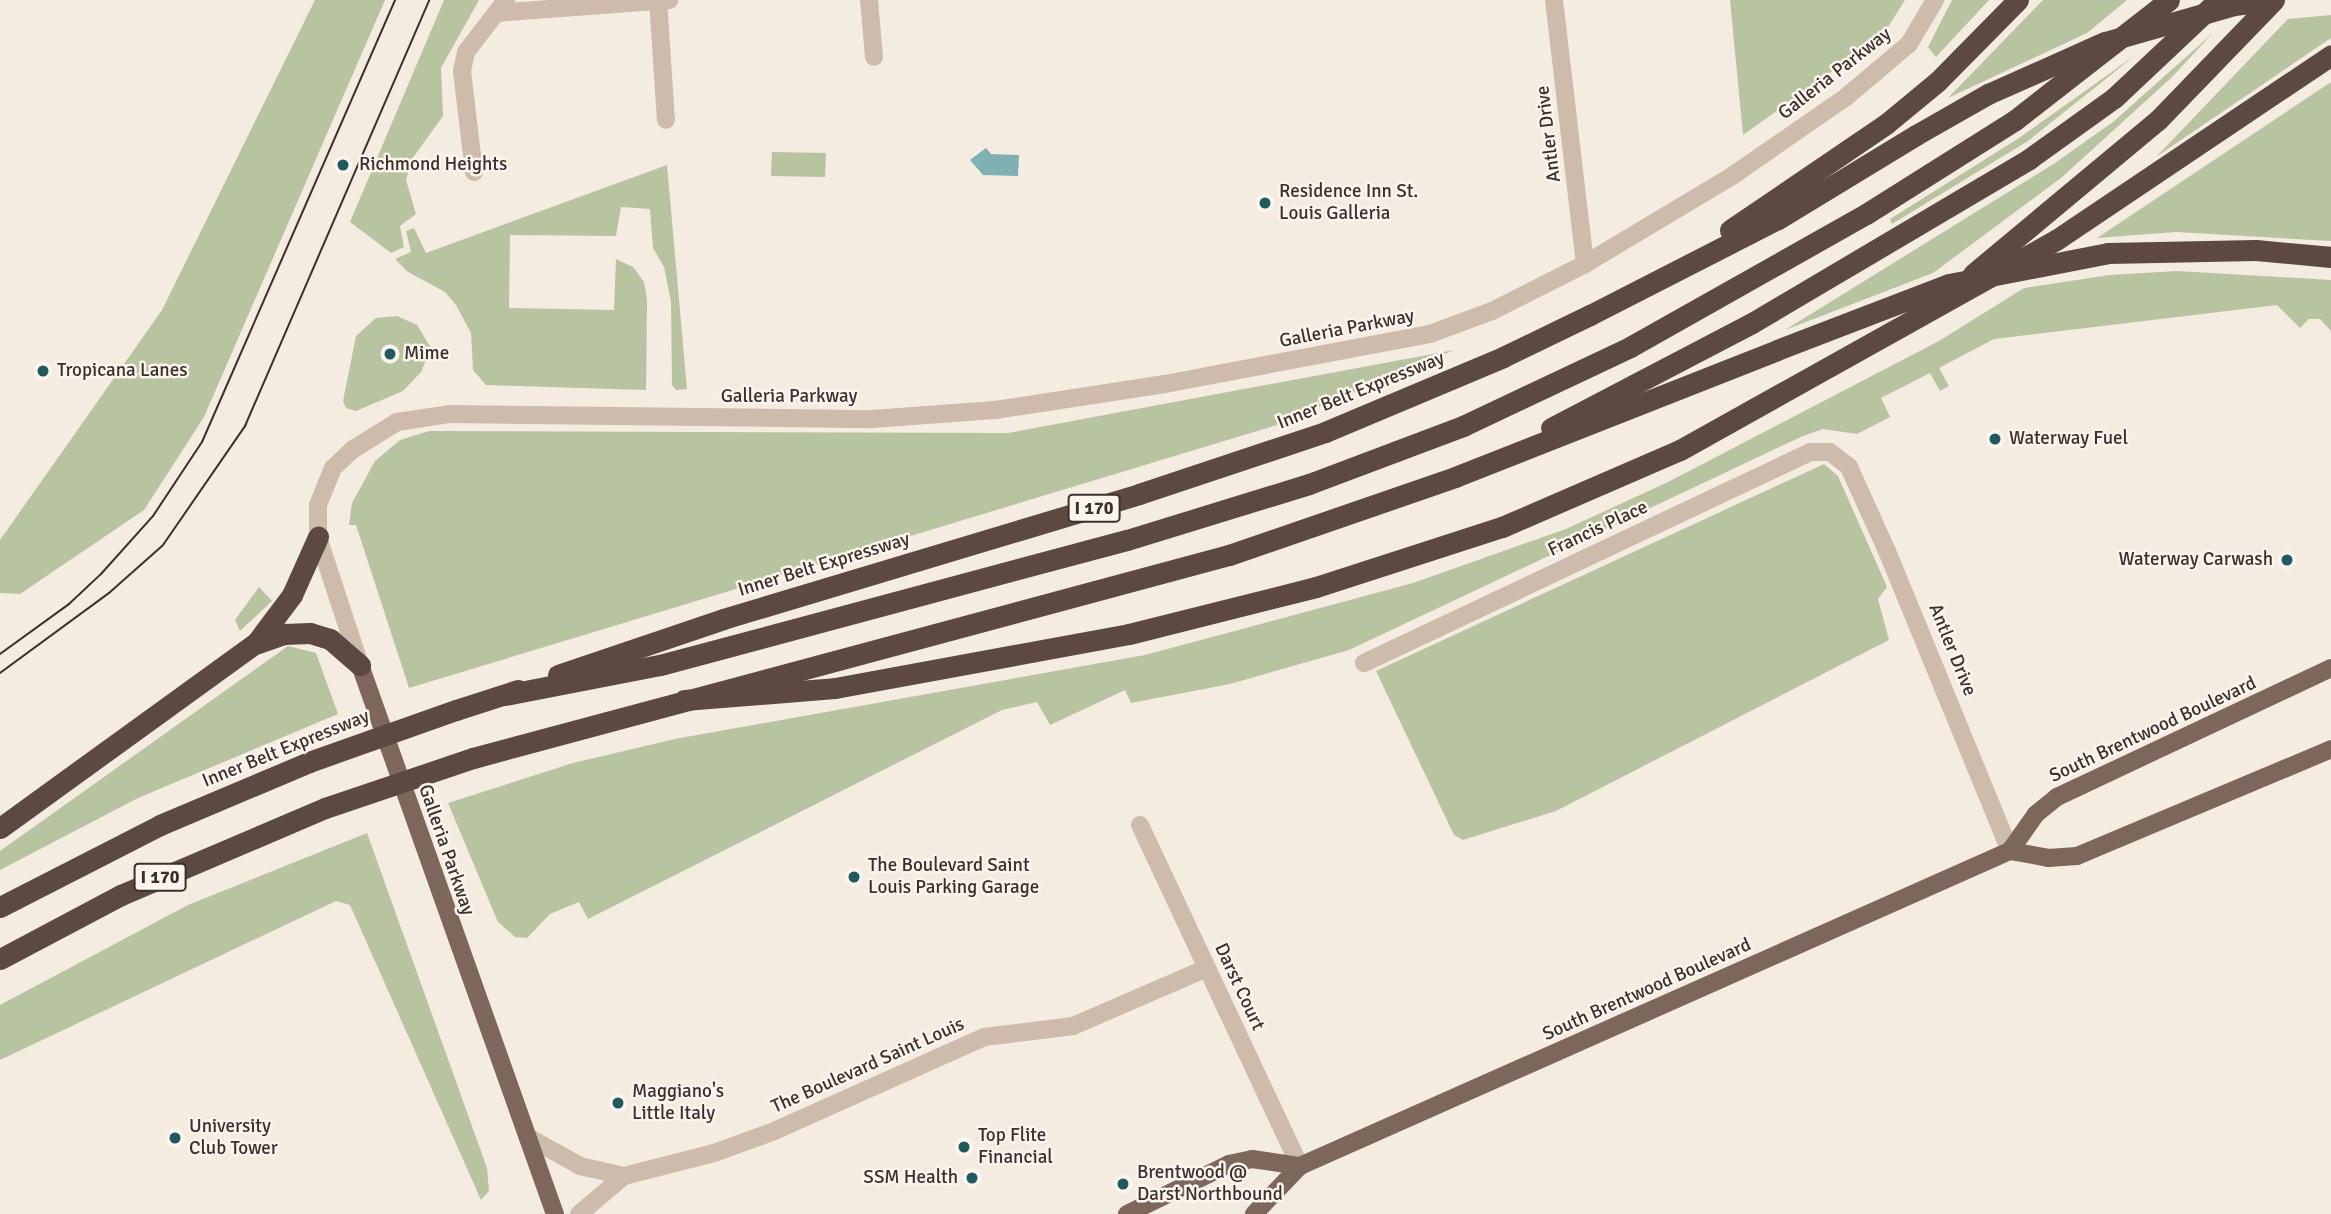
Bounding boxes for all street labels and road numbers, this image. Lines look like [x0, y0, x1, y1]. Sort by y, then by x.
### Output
street label: Galleria Parkway [1774, 23, 1896, 125]
street label: Antler Drive [1532, 84, 1566, 184]
street label: Galleria Parkway [1278, 305, 1416, 353]
street label: Inner Belt Expressway [1274, 347, 1448, 435]
street label: Galleria Parkway [721, 386, 857, 408]
road number: I 170 [1066, 494, 1122, 522]
street label: Francis Place [1545, 496, 1651, 562]
street label: Inner Belt Expressway [735, 528, 913, 602]
street label: Antler Drive [1923, 601, 1981, 699]
street label: South Brentwood Boulevard [2046, 672, 2260, 788]
street label: Inner Belt Expressway [199, 705, 373, 793]
street label: Galleria Parkway [413, 782, 479, 918]
road number: I 170 [132, 862, 188, 892]
street label: South Brentwood Boulevard [1539, 934, 1755, 1046]
street label: Darst Court [1209, 940, 1269, 1034]
street label: The Boulevard Saint Louis [768, 1013, 968, 1119]

